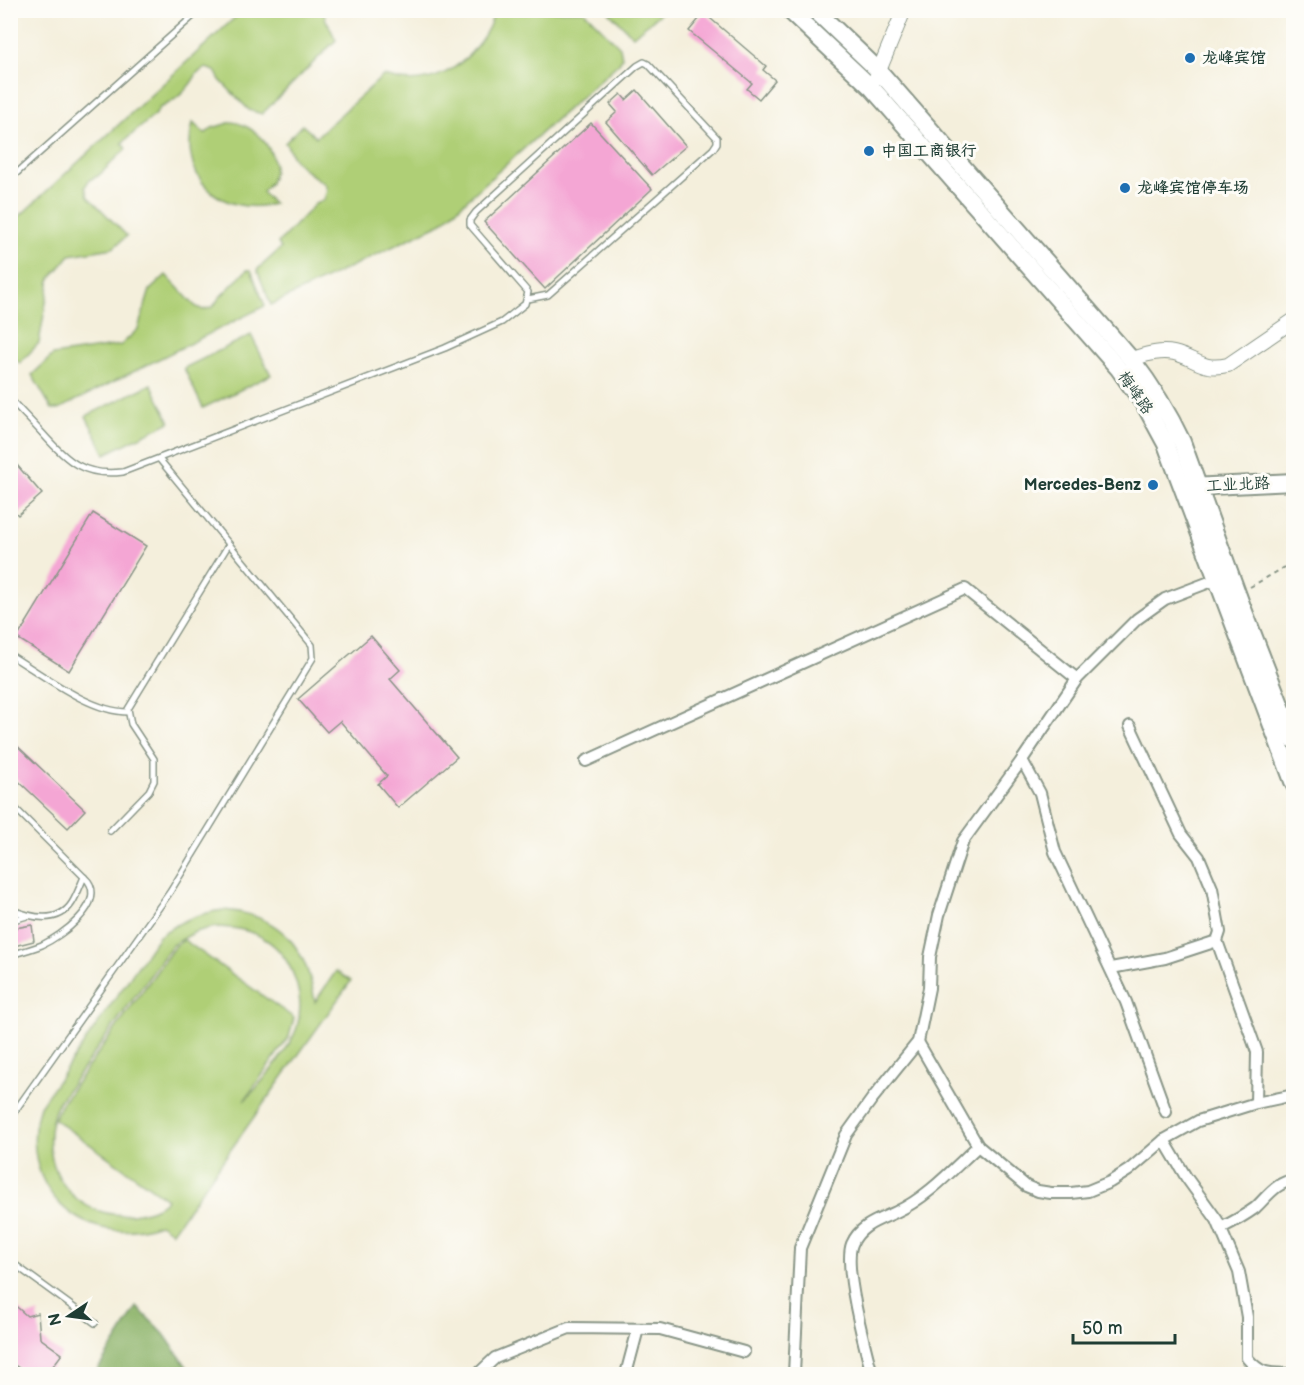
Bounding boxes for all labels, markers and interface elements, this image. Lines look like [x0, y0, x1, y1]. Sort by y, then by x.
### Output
place label: 龙峰宾馆 [1202, 49, 1266, 68]
marker: 龙峰宾馆 [1183, 51, 1197, 65]
place label: 中国工商银行 [881, 142, 977, 161]
marker: 中国工商银行 [862, 144, 876, 158]
place label: 龙峰宾馆停车场 [1137, 179, 1249, 198]
marker: 龙峰宾馆停车场 [1118, 181, 1132, 195]
street label: 梅峰路 [1113, 368, 1157, 418]
street label: 工业北路 [1206, 474, 1270, 496]
place label: Mercedes-Benz [1024, 476, 1141, 495]
marker: Mercedes-Benz [1146, 478, 1160, 492]
north arrow [39, 1286, 99, 1346]
scale bar [1073, 1307, 1175, 1345]
text: N [45, 1311, 66, 1327]
text: 50 m [1082, 1318, 1123, 1339]

